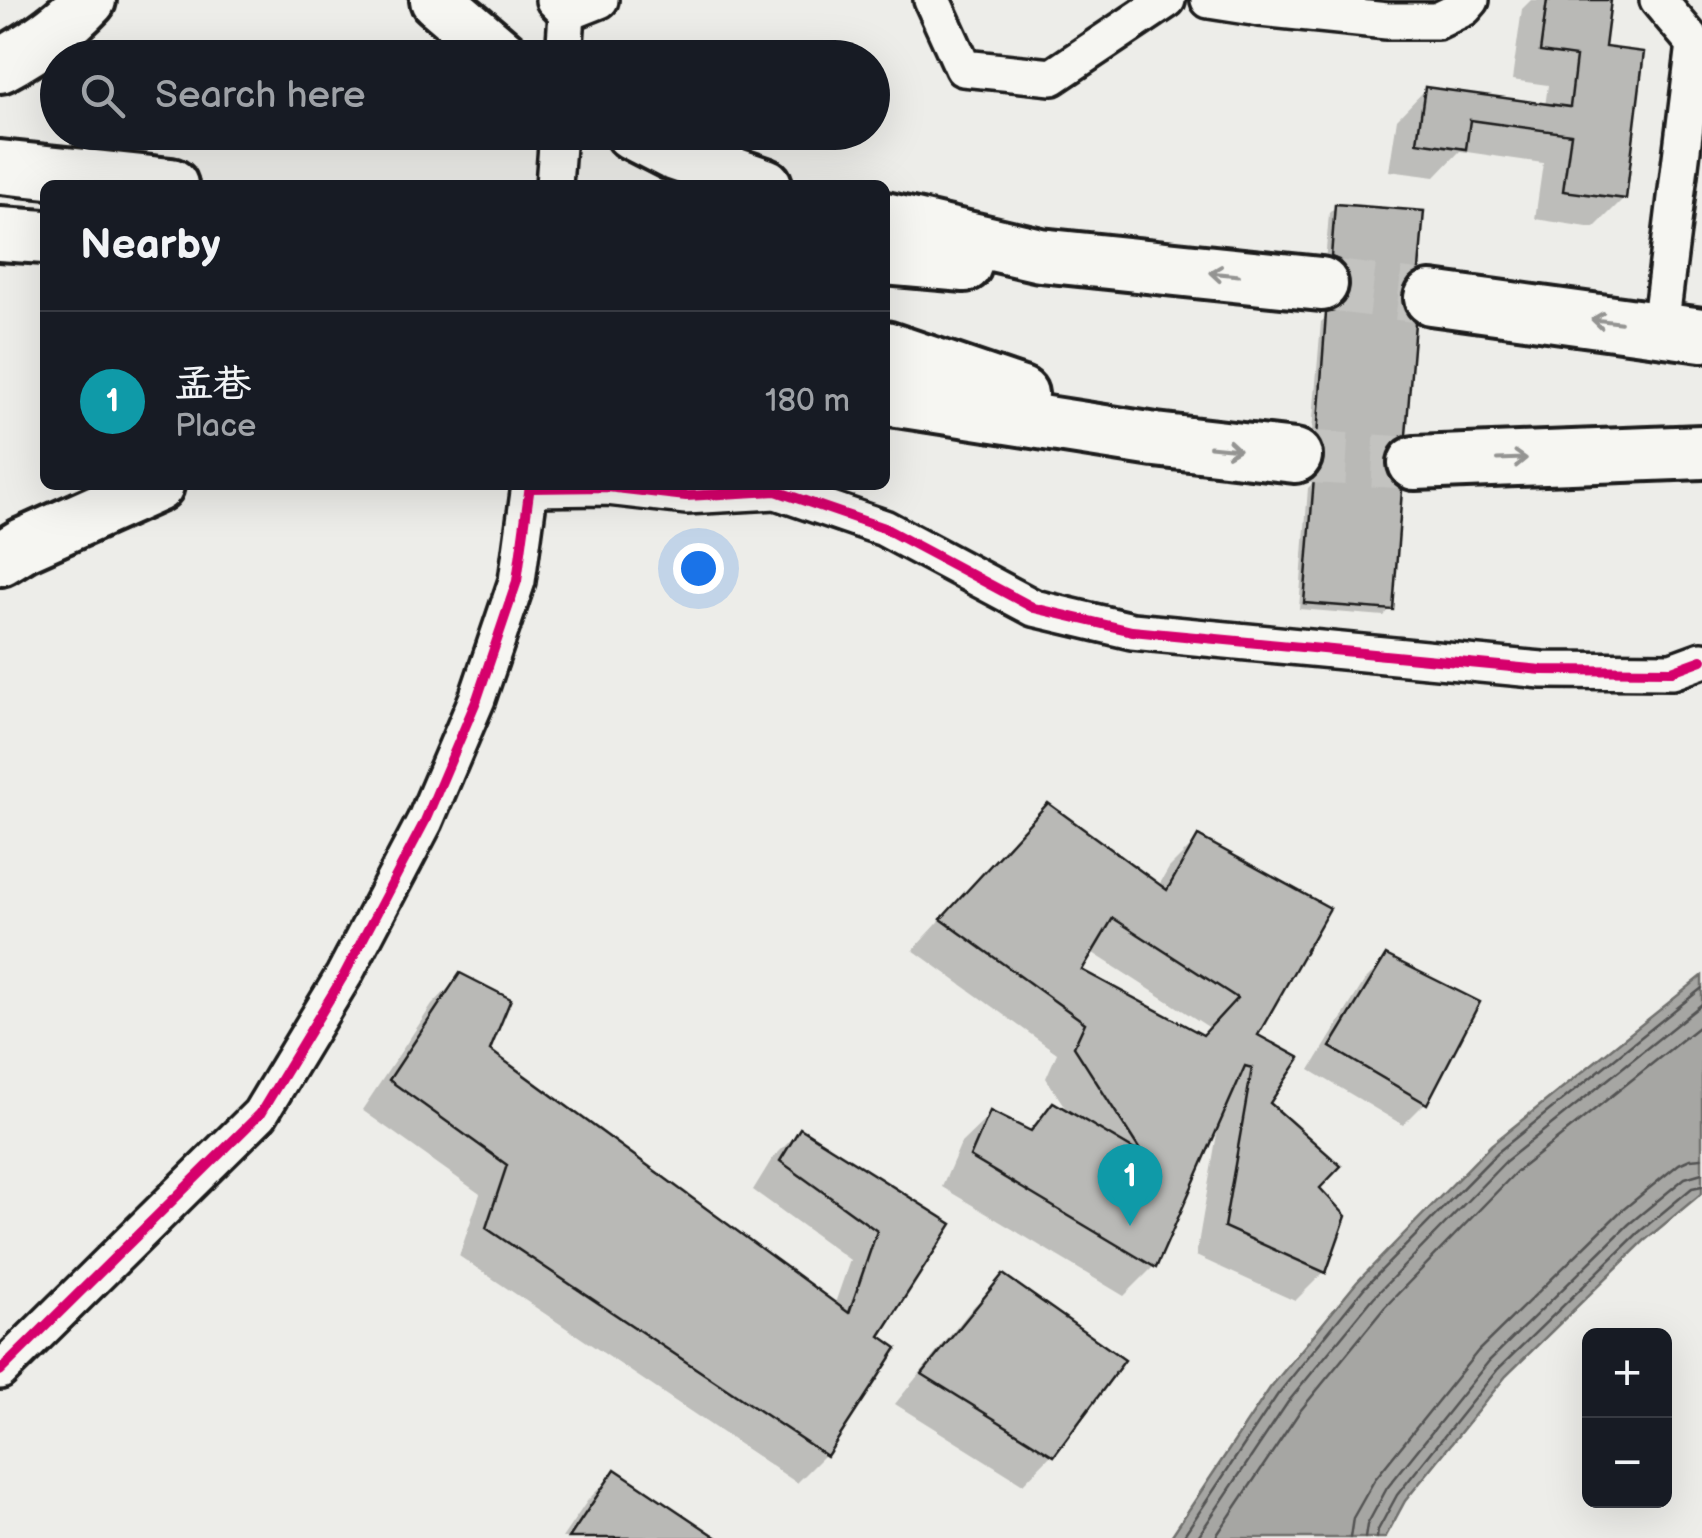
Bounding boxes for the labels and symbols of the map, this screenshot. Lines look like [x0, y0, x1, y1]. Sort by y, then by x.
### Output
one-way arrow [1208, 264, 1241, 283]
one-way arrow [1590, 311, 1622, 329]
one-way arrow [1208, 439, 1241, 458]
one-way arrow [1496, 450, 1528, 469]
your location [673, 543, 724, 594]
pin: 1 [1098, 1144, 1162, 1226]

